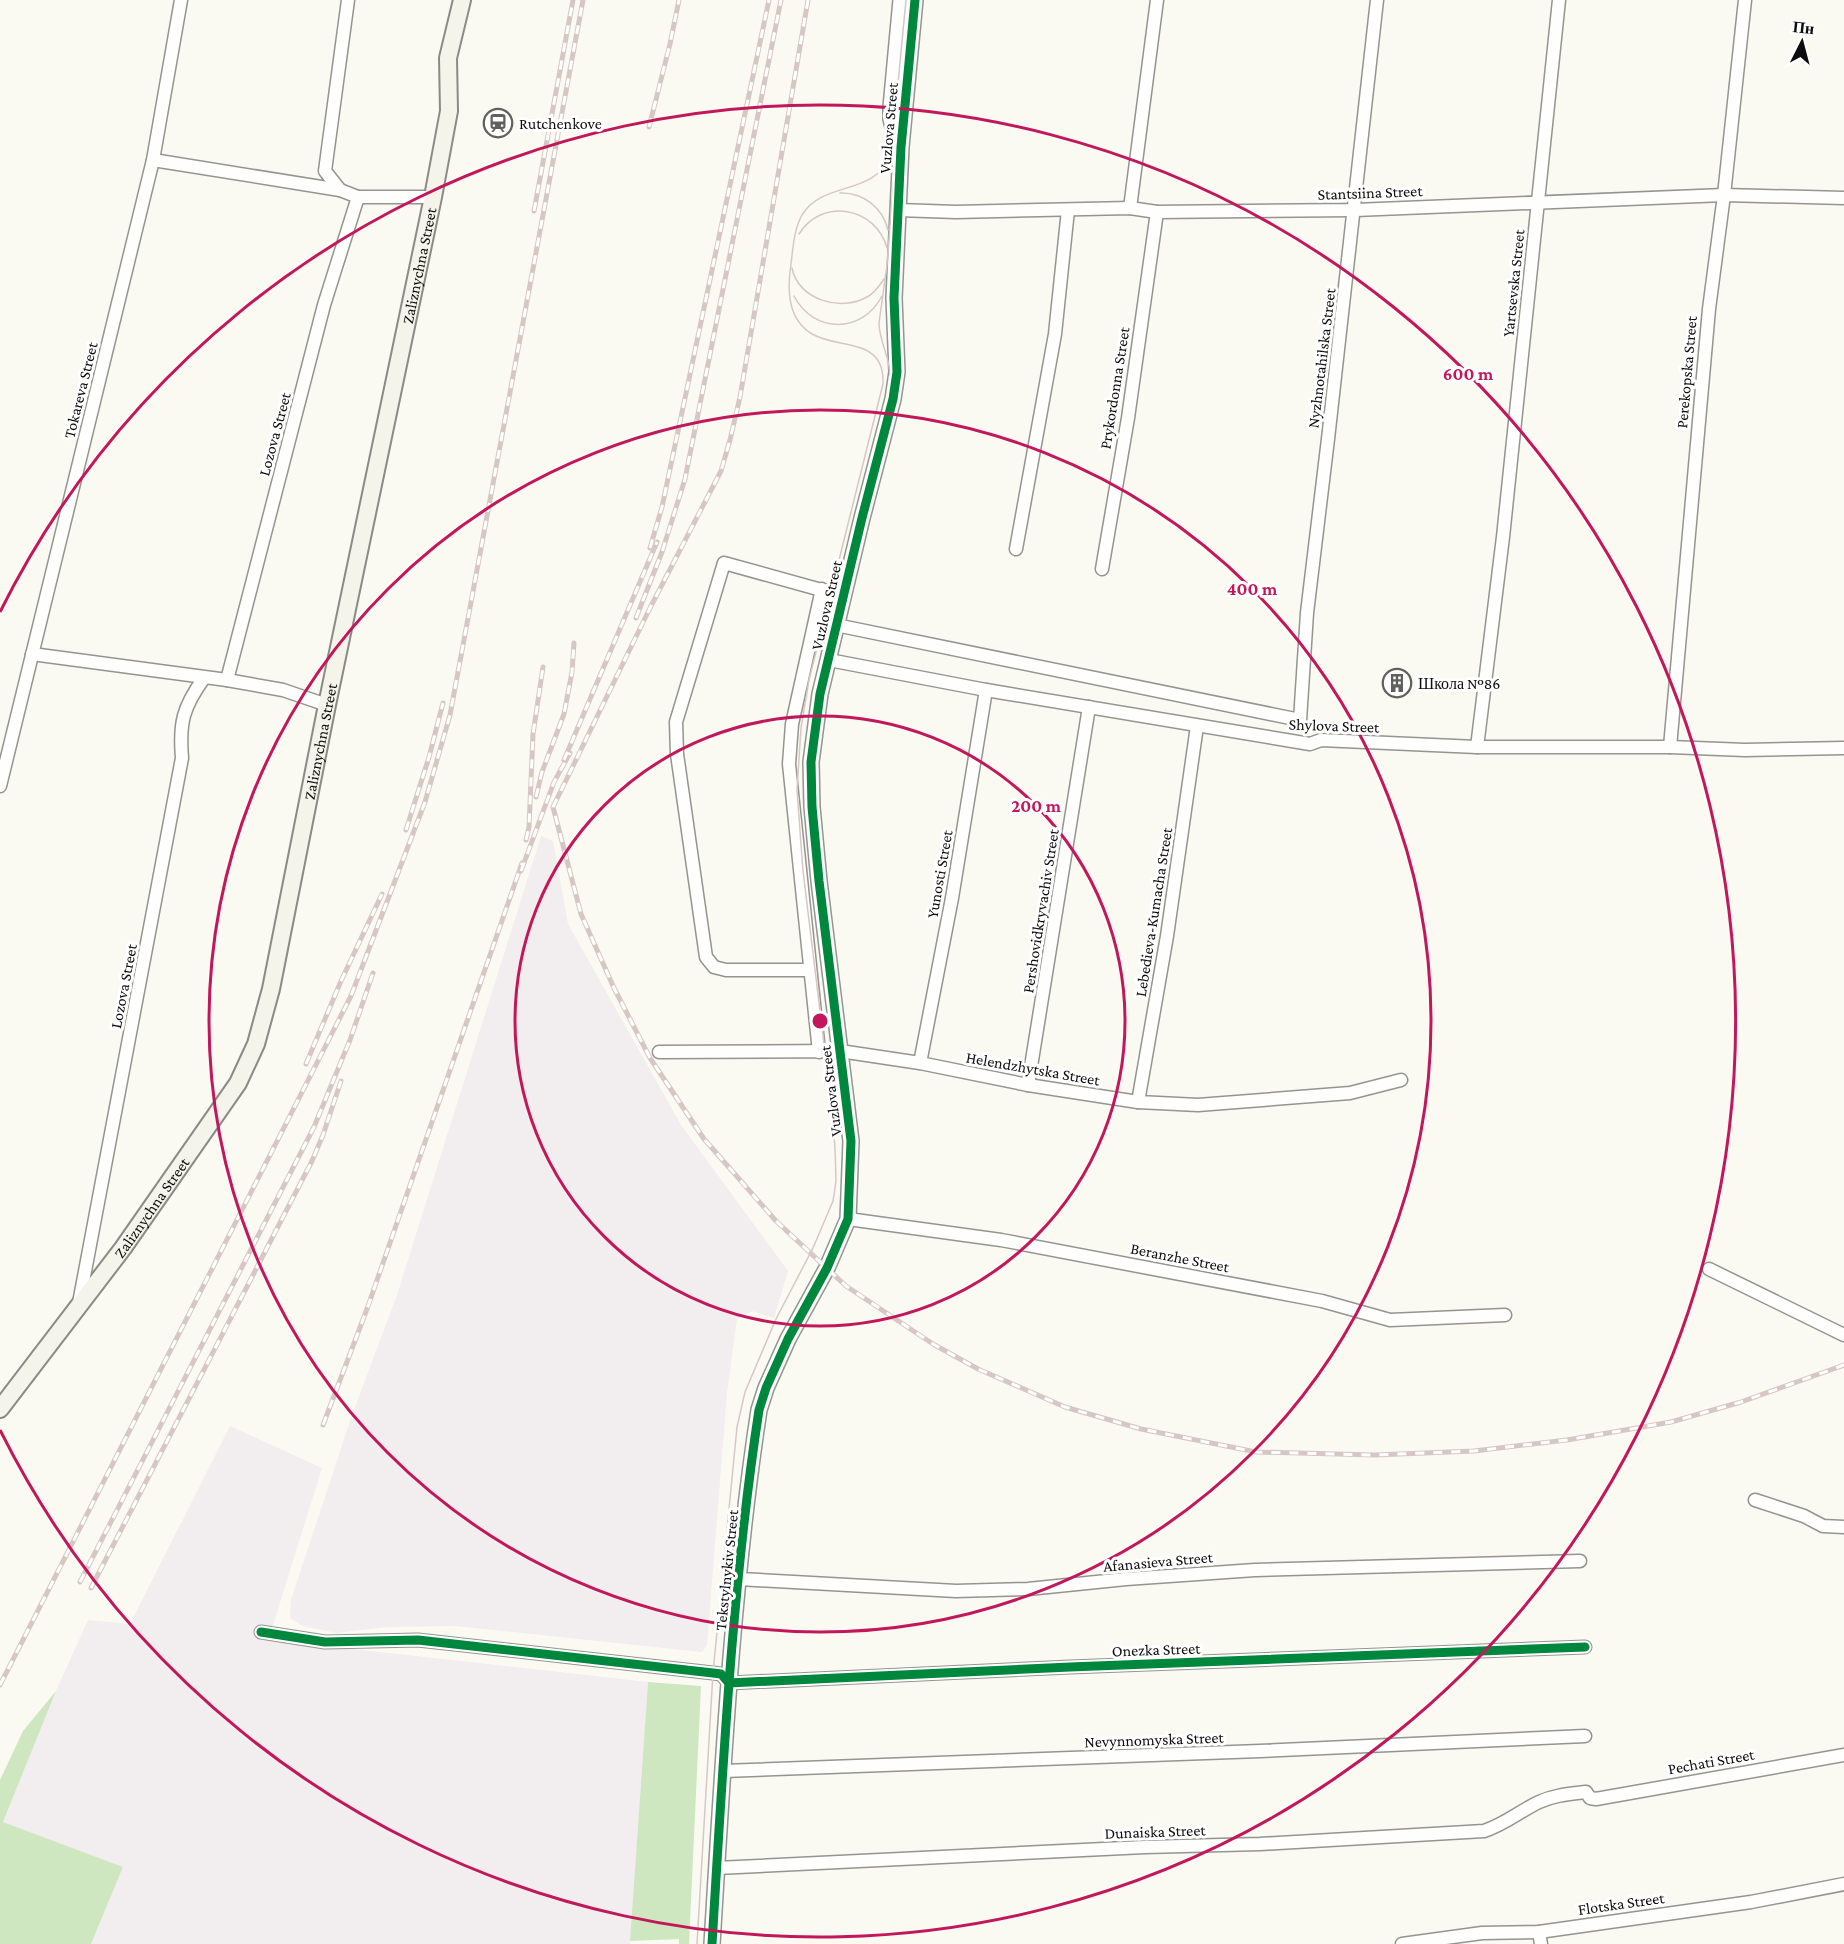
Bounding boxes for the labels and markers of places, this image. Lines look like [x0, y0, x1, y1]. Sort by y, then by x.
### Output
station icon: Rutchenkove [482, 107, 514, 139]
place label: Rutchenkove [519, 115, 602, 132]
building icon: Школа №86 [1381, 667, 1413, 699]
place label: Школа №86 [1418, 675, 1501, 692]
centre of rings [810, 1011, 830, 1031]

